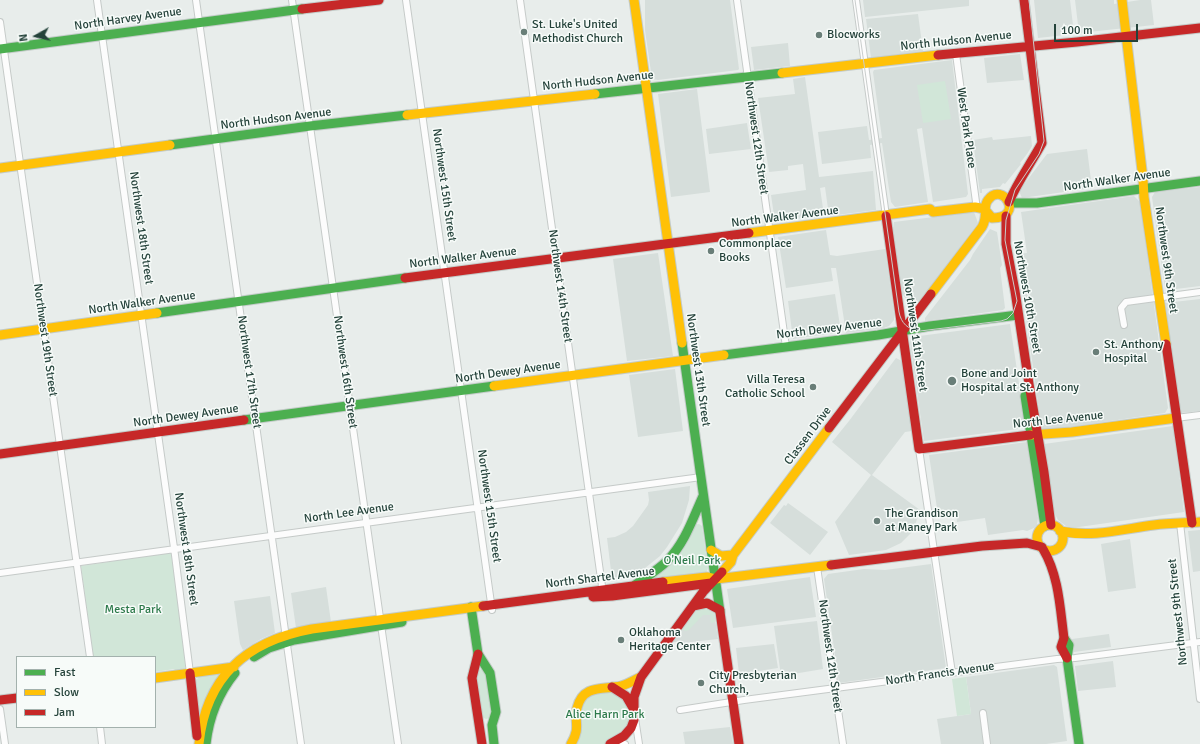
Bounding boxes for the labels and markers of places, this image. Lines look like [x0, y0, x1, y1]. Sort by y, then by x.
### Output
place label: St. Luke's United Methodist Church [532, 18, 623, 46]
marker: St. Luke's United Methodist Church [519, 27, 529, 37]
place label: Blocworks [827, 28, 880, 42]
marker: Blocworks [814, 30, 824, 40]
place label: Commonplace Books [719, 237, 792, 265]
marker: Commonplace Books [706, 246, 716, 256]
place label: St. Anthony Hospital [1104, 338, 1163, 366]
marker: St. Anthony Hospital [1091, 347, 1101, 357]
place label: Bone and Joint Hospital at St. Anthony [961, 367, 1079, 395]
place label: Villa Teresa Catholic School [725, 373, 805, 401]
marker: Bone and Joint Hospital at St. Anthony [946, 375, 958, 387]
marker: Villa Teresa Catholic School [808, 382, 818, 392]
place label: The Grandison at Maney Park [885, 507, 958, 535]
marker: The Grandison at Maney Park [872, 516, 882, 526]
place label: Oklahoma Heritage Center [629, 626, 710, 654]
marker: Oklahoma Heritage Center [616, 635, 626, 645]
place label: City Presbyterian Church, [709, 669, 797, 697]
marker: City Presbyterian Church, [696, 678, 706, 688]

